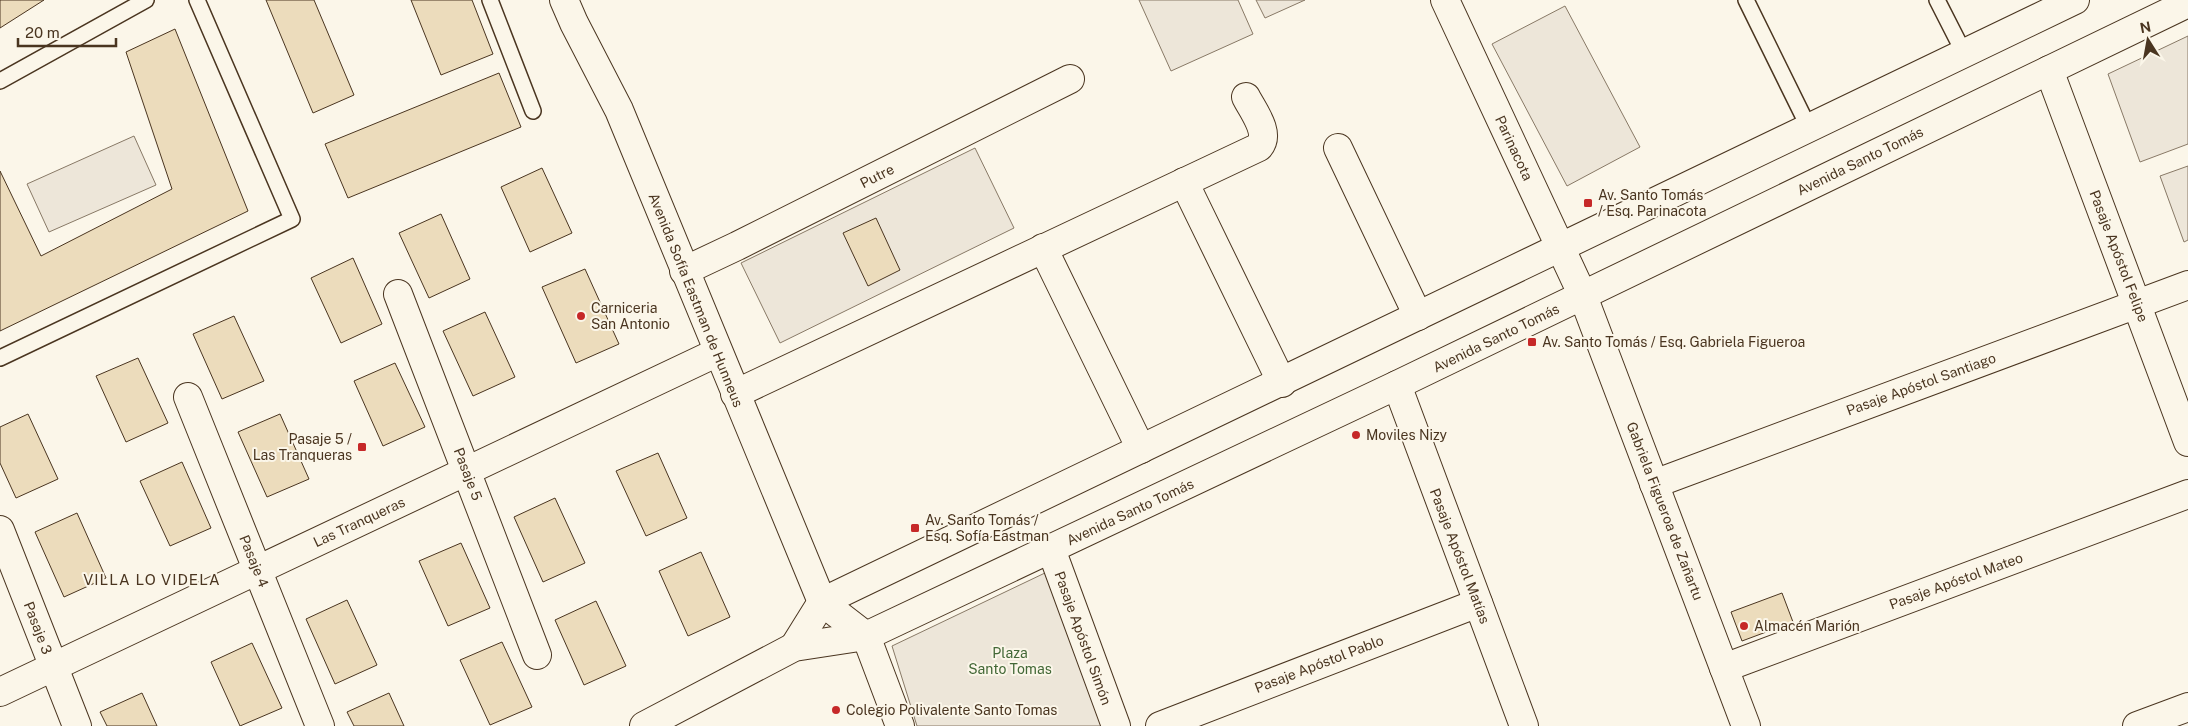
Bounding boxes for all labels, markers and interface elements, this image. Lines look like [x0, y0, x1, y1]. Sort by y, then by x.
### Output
scale bar [18, 15, 115, 47]
north arrow [2123, 15, 2173, 65]
text: N [2139, 18, 2152, 36]
text: 20 m [25, 24, 60, 41]
street label: Parinacota [1492, 113, 1536, 183]
street label: Avenida Santo Tomás [1794, 123, 1926, 199]
street label: Putre [857, 161, 897, 191]
place label: Av. Santo Tomás / Esq. Parinacota [1598, 187, 1706, 219]
street label: Pasaje Apóstol Felipe [2086, 188, 2152, 324]
street label: Avenida Sofía Eastman de Hunneus [646, 191, 746, 409]
marker: Av. Santo Tomás / Esq. Parinacota [1582, 197, 1594, 209]
place label: Carniceria San Antonio [591, 300, 670, 332]
street label: Avenida Santo Tomás [1430, 300, 1562, 376]
marker: Carniceria San Antonio [575, 310, 587, 322]
place label: Av. Santo Tomás / Esq. Gabriela Figueroa [1542, 334, 1805, 350]
marker: Av. Santo Tomás / Esq. Gabriela Figueroa [1526, 336, 1538, 348]
street label: Pasaje Apóstol Santiago [1844, 349, 1998, 419]
street label: Gabriela Figueroa de Zañartu [1624, 419, 1706, 603]
place label: Moviles Nizy [1366, 427, 1448, 443]
marker: Moviles Nizy [1350, 429, 1362, 441]
place label: Pasaje 5 / Las Tranqueras [253, 431, 352, 463]
marker: Pasaje 5 / Las Tranqueras [356, 441, 368, 453]
street label: Pasaje 5 [451, 445, 485, 503]
street label: Avenida Santo Tomás [1064, 475, 1196, 549]
street label: Pasaje Apóstol Matías [1427, 486, 1493, 626]
street label: Las Tranqueras [311, 494, 407, 550]
place label: Av. Santo Tomás / Esq. Sofía Eastman [925, 512, 1049, 544]
marker: Av. Santo Tomás / Esq. Sofía Eastman [909, 522, 921, 534]
street label: Pasaje 4 [236, 532, 272, 590]
street label: Pasaje Apóstol Mateo [1887, 549, 2025, 613]
street label: Pasaje Apóstol Simón [1051, 569, 1115, 707]
district label: VILLA LO VIDELA [83, 571, 221, 588]
street label: Pasaje 3 [21, 599, 55, 657]
place label: Almacén Marión [1754, 618, 1860, 634]
marker: Almacén Marión [1738, 620, 1750, 632]
street label: Pasaje Apóstol Pablo [1252, 632, 1386, 696]
park label: Plaza Santo Tomas [968, 645, 1052, 677]
place label: Colegio Polivalente Santo Tomas [846, 702, 1057, 718]
marker: Colegio Polivalente Santo Tomas [830, 704, 842, 716]

